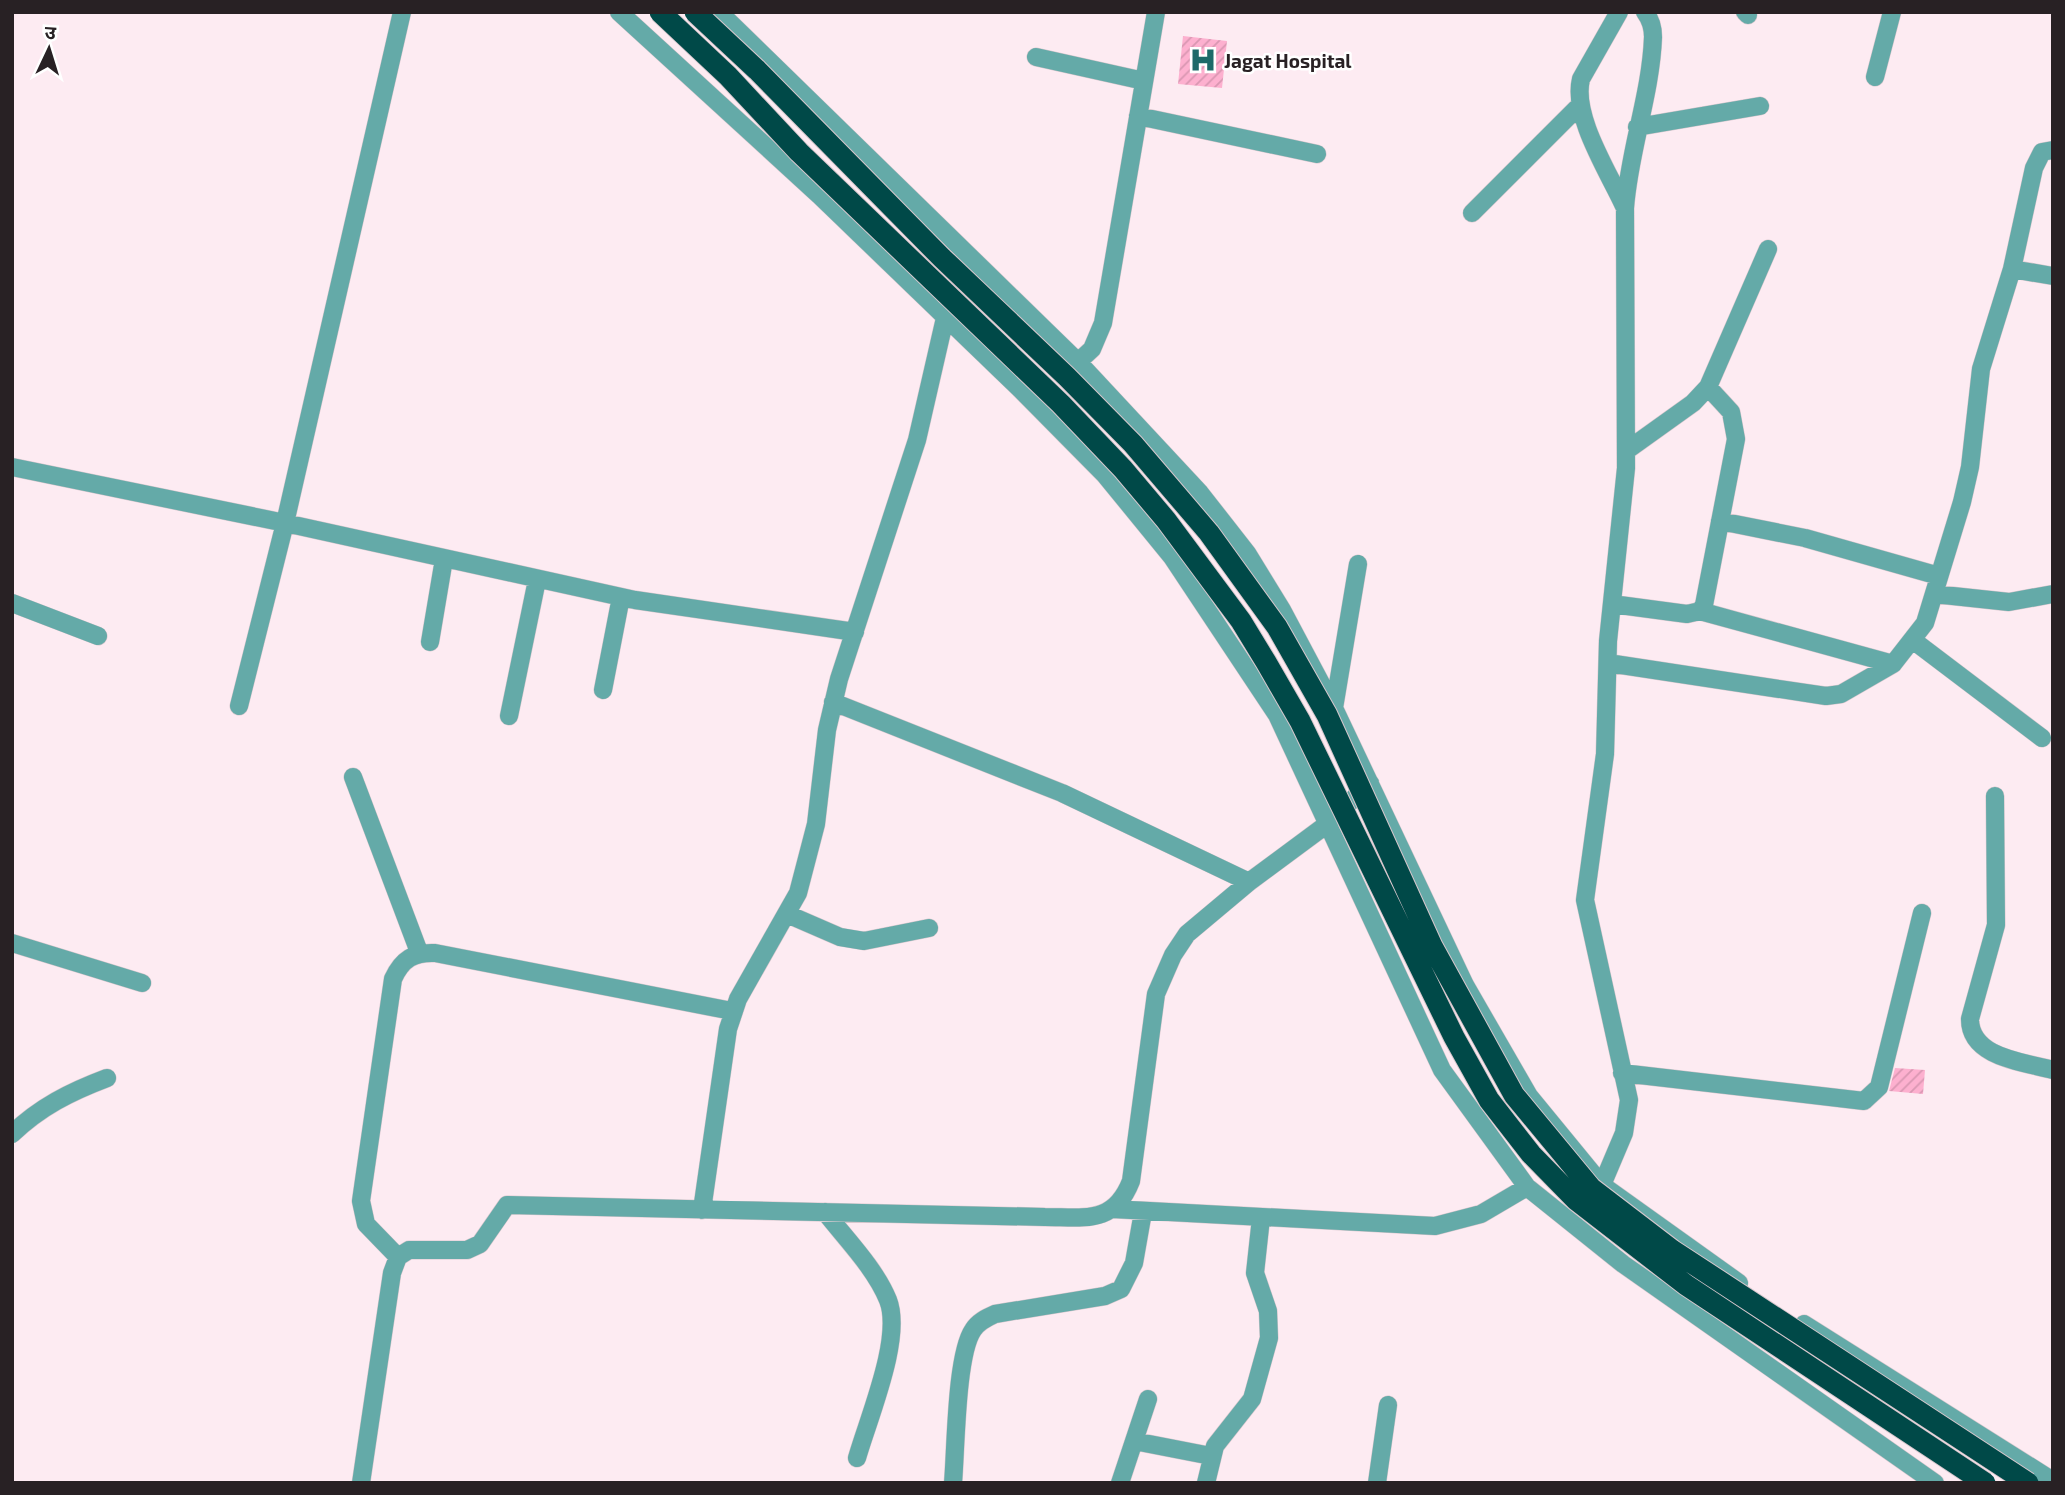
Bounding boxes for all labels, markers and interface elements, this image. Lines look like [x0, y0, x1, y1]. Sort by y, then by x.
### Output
north arrow [14, 14, 84, 84]
text: उ [44, 20, 57, 43]
hospital icon: Jagat Hospital [1188, 45, 1218, 75]
place label: Jagat Hospital [1224, 49, 1352, 72]

